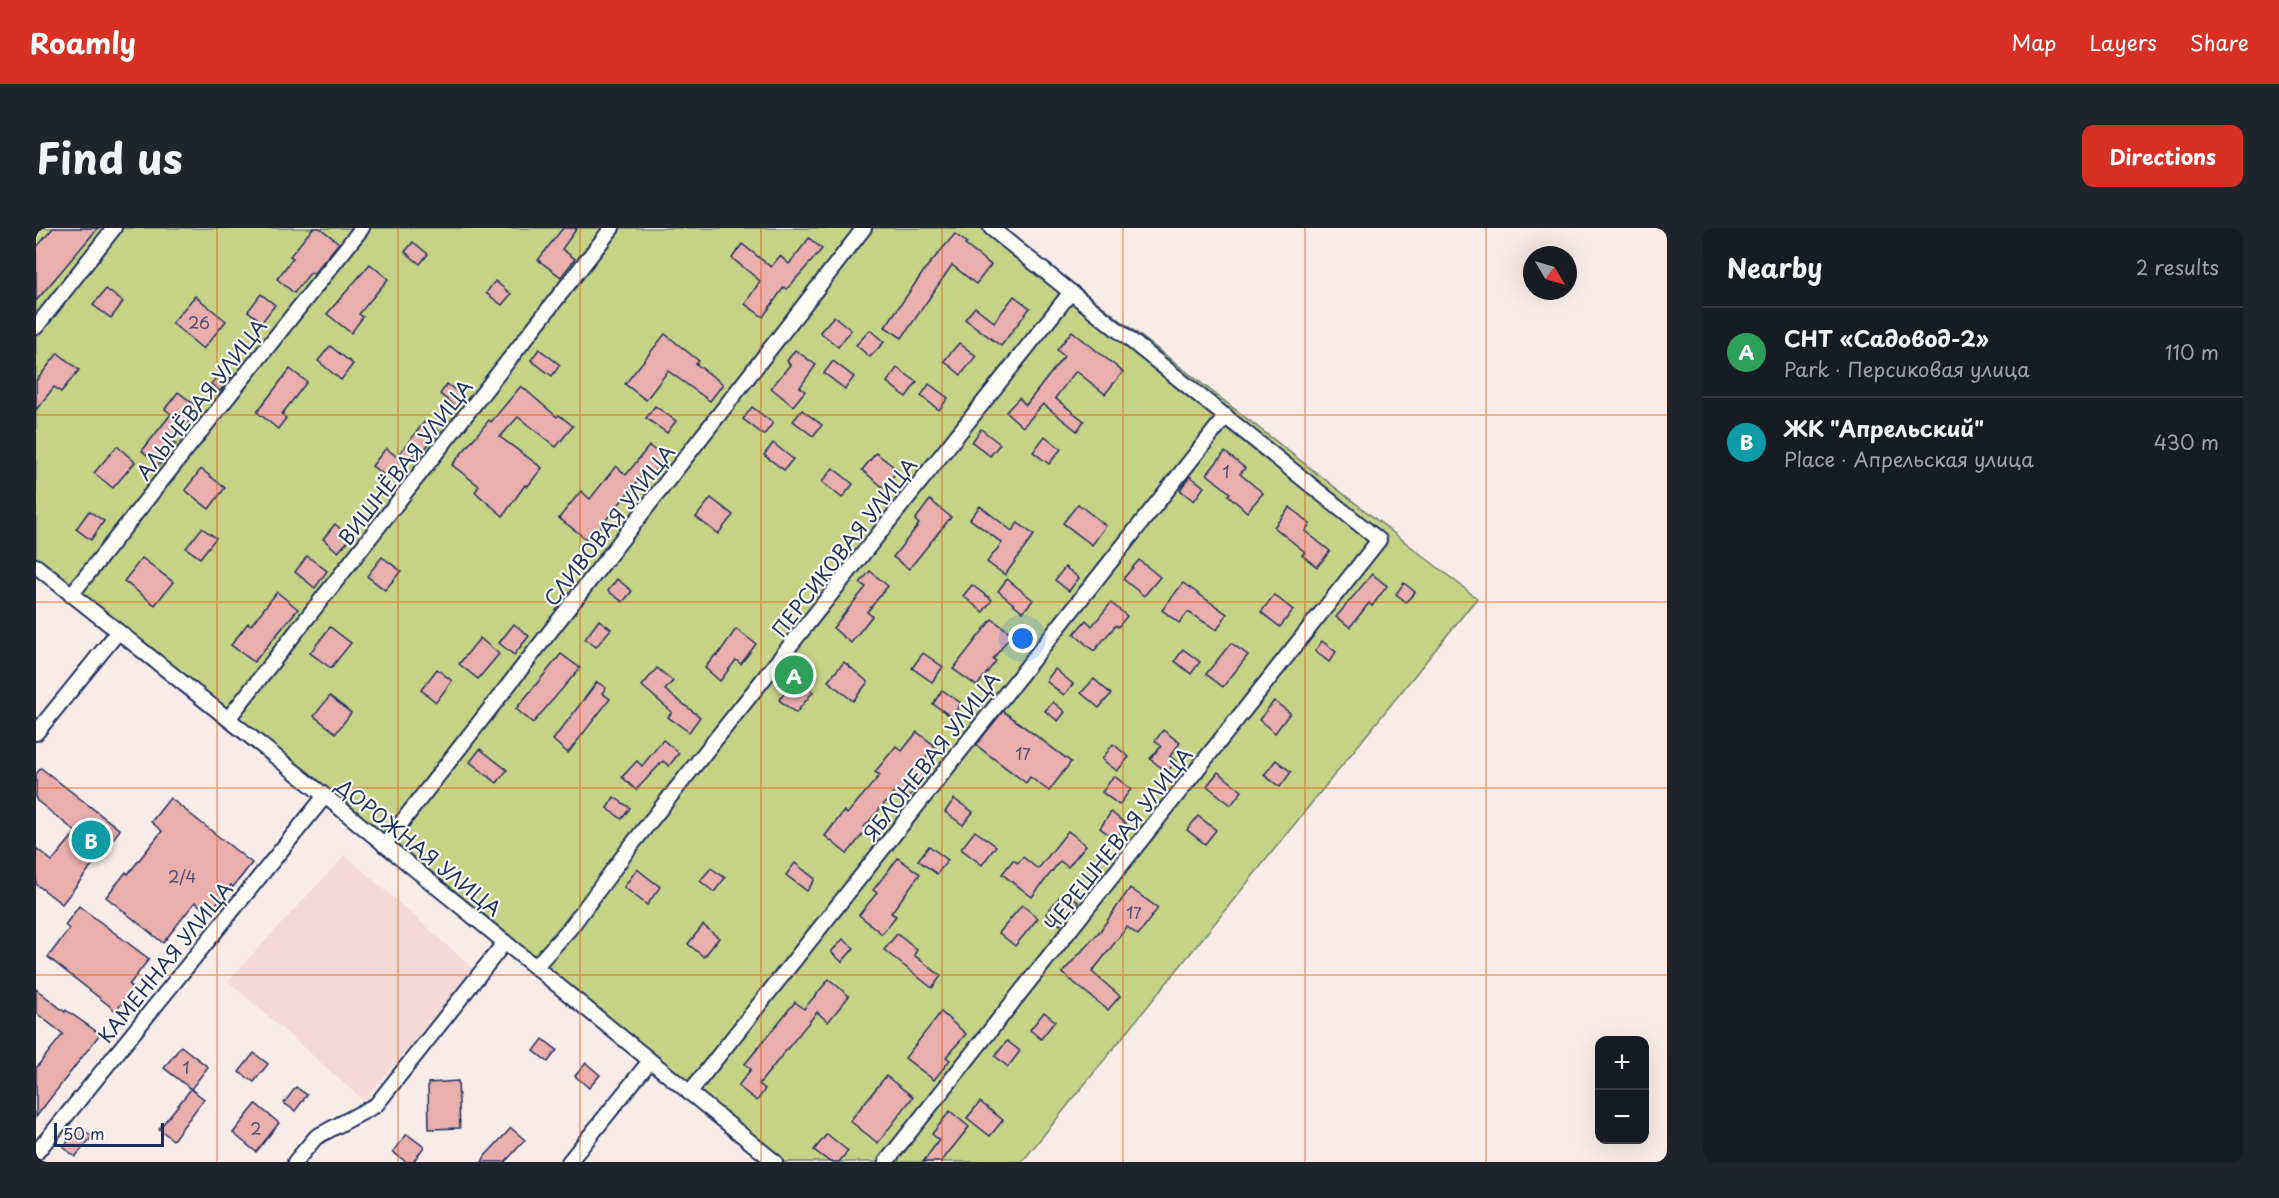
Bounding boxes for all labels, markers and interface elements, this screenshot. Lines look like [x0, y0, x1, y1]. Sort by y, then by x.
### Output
text: Roamly [30, 21, 136, 64]
text: Map [2012, 26, 2056, 58]
text: Layers [2089, 26, 2157, 58]
text: Share [2190, 26, 2249, 58]
text: Find us [36, 125, 183, 188]
button: Directions [2082, 125, 2243, 187]
north arrow [1523, 246, 1577, 300]
text: Nearby [1727, 248, 1822, 287]
text: 2 results [2136, 252, 2219, 282]
house number: 26 [188, 310, 210, 334]
street label: АЛЫЧЁВАЯ УЛИЦА [128, 312, 274, 486]
text: СНТ «Садовод-2» [1784, 321, 1989, 354]
text: A [1739, 337, 1754, 367]
text: 110 m [2165, 337, 2219, 367]
text: Park · Персиковая улица [1784, 354, 2030, 384]
street label: ВИШНЁВАЯ УЛИЦА [331, 373, 479, 551]
text: ЖК "Апрельский" [1784, 411, 1984, 444]
text: B [1740, 427, 1753, 457]
text: 430 m [2154, 427, 2219, 457]
street label: СЛИВОВАЯ УЛИЦА [536, 438, 682, 612]
text: Place · Апрельская улица [1784, 444, 2034, 474]
street label: ПЕРСИКОВАЯ УЛИЦА [764, 451, 924, 643]
house number: 1 [1222, 459, 1230, 483]
your location [1008, 624, 1037, 653]
pin: A [774, 652, 813, 698]
street label: ЯБЛОНЕВАЯ УЛИЦА [855, 665, 1007, 847]
house number: 17 [1015, 741, 1031, 765]
street label: ЧЕРЕШНЕВАЯ УЛИЦА [1037, 741, 1199, 937]
street label: ДОРОЖНАЯ УЛИЦА [329, 770, 508, 923]
pin: B [72, 818, 110, 862]
house number: 2/4 [168, 864, 196, 888]
street label: КАМЕННАЯ УЛИЦА [90, 875, 240, 1049]
house number: 17 [1126, 900, 1142, 924]
map controls [1595, 1036, 1649, 1144]
button: + [1595, 1036, 1649, 1090]
house number: 1 [182, 1055, 190, 1079]
button: − [1595, 1090, 1649, 1144]
house number: 2 [250, 1116, 262, 1140]
scale bar [54, 1120, 164, 1148]
text: 50 m [63, 1121, 104, 1145]

